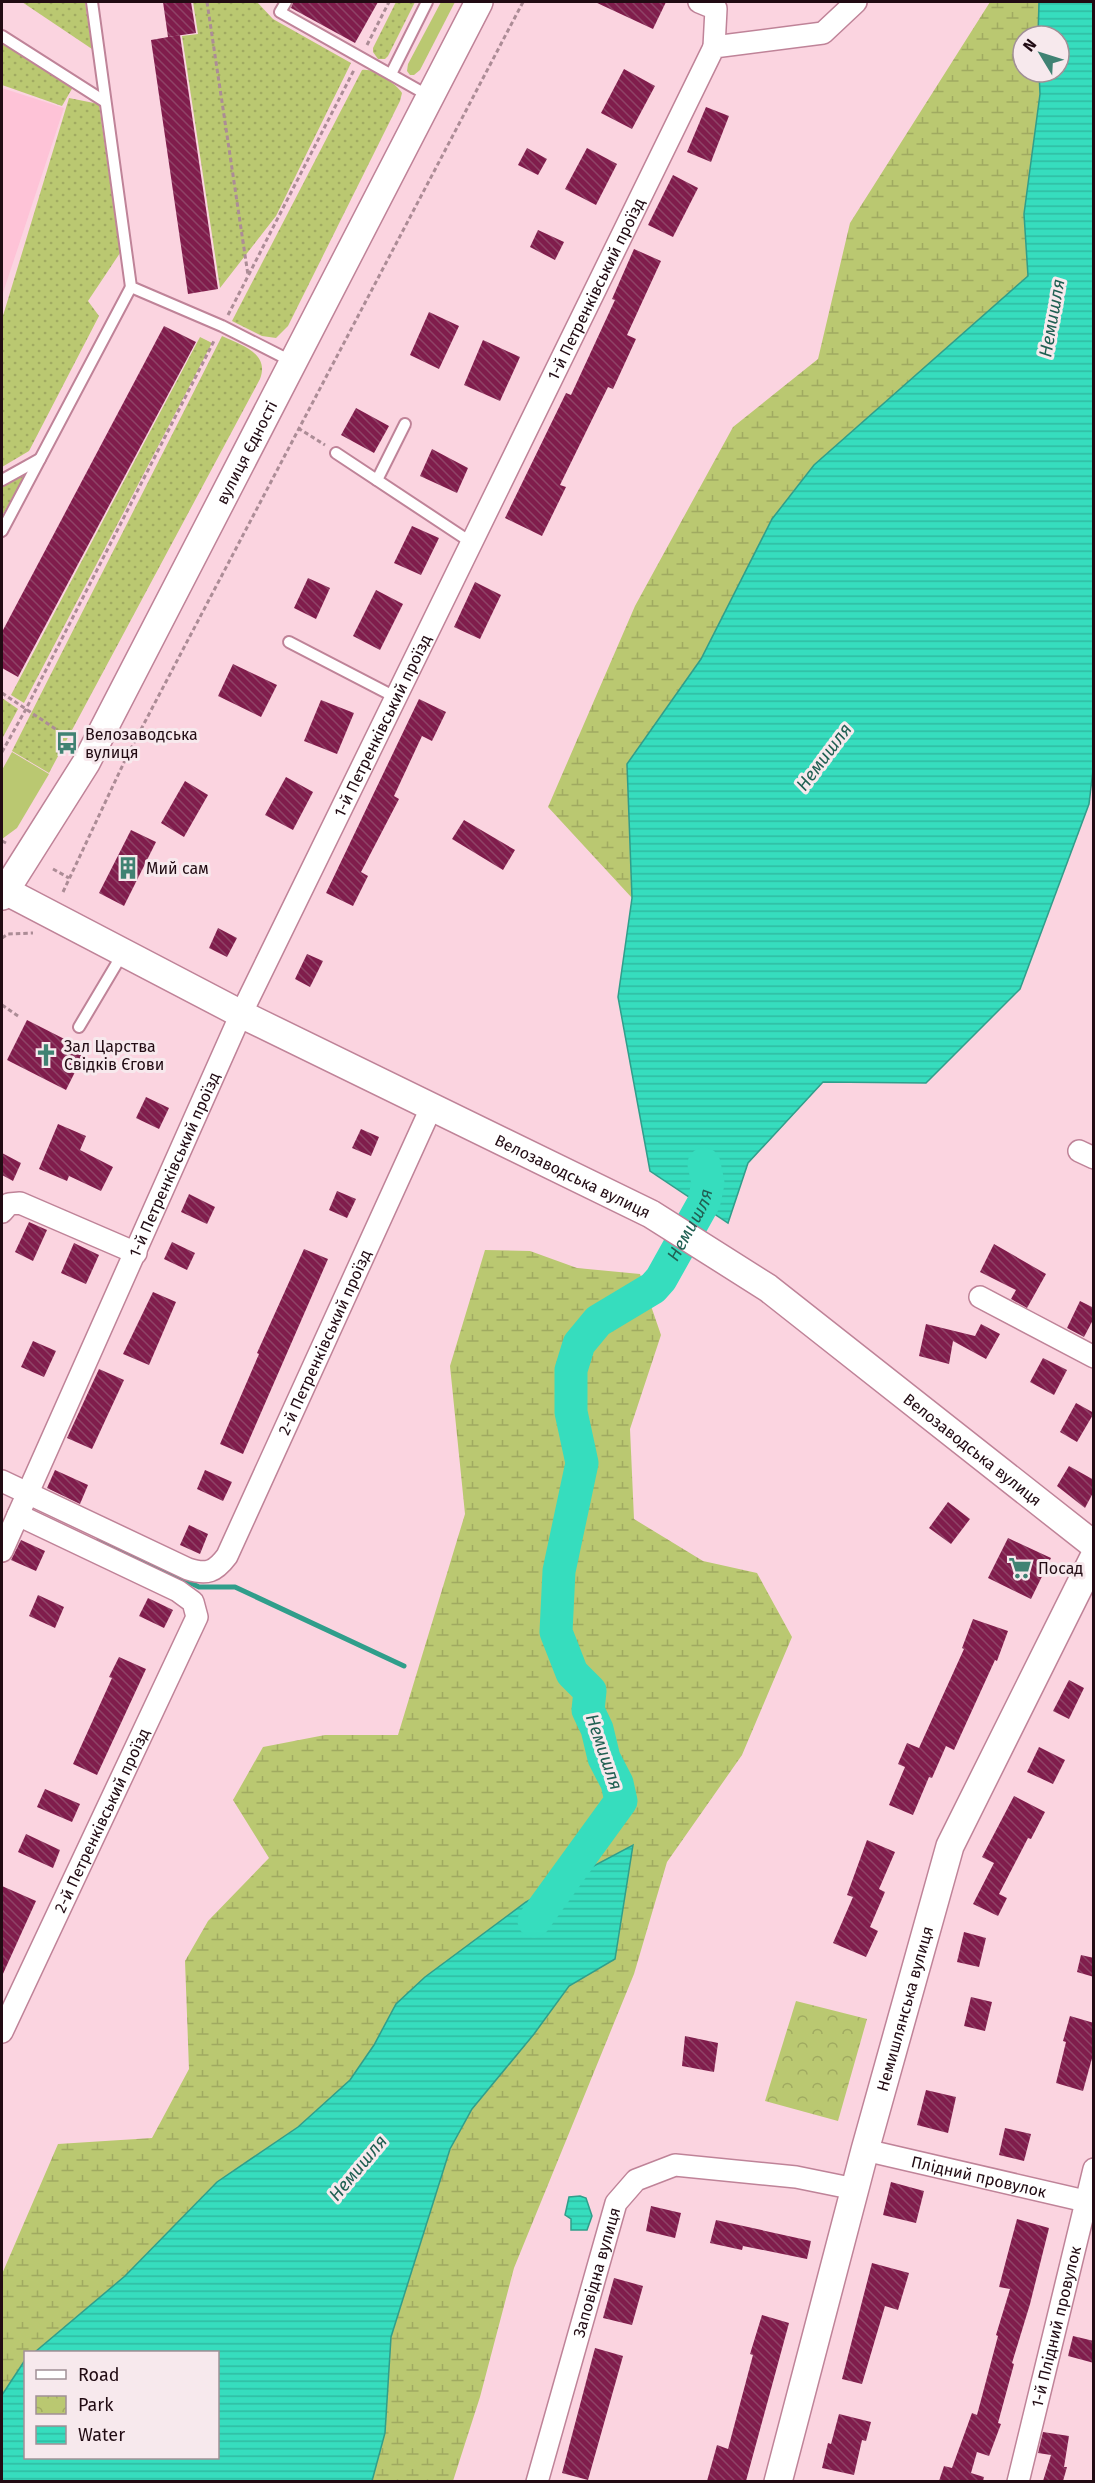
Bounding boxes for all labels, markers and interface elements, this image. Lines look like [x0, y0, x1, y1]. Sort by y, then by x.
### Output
north arrow [1011, 24, 1071, 84]
text: N [1019, 35, 1040, 55]
street label: 1-й Петренківський проїзд [544, 195, 649, 383]
water label: Немишля [1034, 277, 1070, 359]
street label: вулиця Єдності [212, 398, 281, 508]
street label: 1-й Петренківський проїзд [330, 631, 435, 820]
water label: Немишля [791, 719, 857, 795]
place label: Велозаводська вулиця [85, 725, 198, 762]
bus stop icon: Велозаводська вулиця [54, 730, 80, 756]
building icon: Мий сам [115, 855, 141, 881]
place label: Мий сам [146, 859, 209, 878]
place label: Зал Царства Свідків Єгови [64, 1037, 164, 1074]
church icon: Зал Царства Свідків Єгови [33, 1042, 59, 1068]
street label: 1-й Петренківський проїзд [125, 1069, 224, 1260]
street label: Велозаводська вулиця [492, 1130, 654, 1222]
water label: Немишля [662, 1187, 717, 1265]
street label: 2-й Петренківський проїзд [274, 1247, 375, 1438]
street label: Велозаводська вулиця [900, 1389, 1045, 1510]
supermarket icon: Посад [1007, 1555, 1033, 1581]
place label: Посад [1038, 1559, 1083, 1578]
water label: Немишля [581, 1711, 627, 1793]
street label: 2-й Петренківський проїзд [51, 1725, 153, 1916]
street label: Немишлянська вулиця [873, 1924, 937, 2094]
water label: Немишля [324, 2131, 392, 2205]
street label: Плідний провулок [909, 2152, 1049, 2202]
street label: Заповідна вулиця [569, 2205, 624, 2340]
street label: 1-й Плідний провулок [1027, 2243, 1085, 2409]
legend [24, 2351, 219, 2459]
text: Road [78, 2364, 120, 2386]
text: Park [78, 2394, 114, 2416]
text: Water [78, 2424, 125, 2446]

